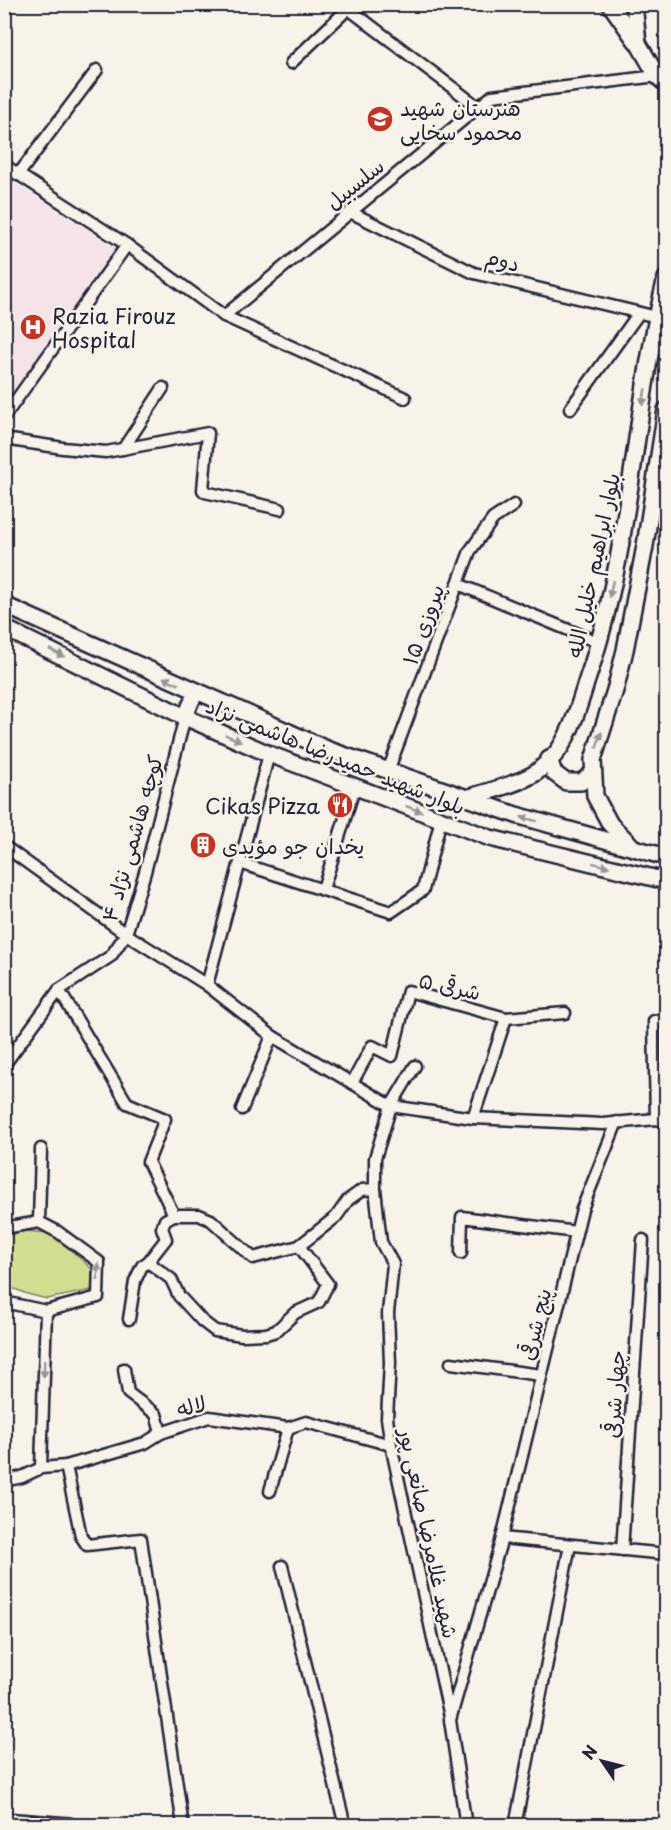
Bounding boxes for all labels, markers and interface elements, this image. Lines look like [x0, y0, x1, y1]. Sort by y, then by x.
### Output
place label: هنرستان شهید محمود سخایی [400, 91, 522, 147]
school or university icon: هنرستان شهید محمود سخایی [365, 104, 395, 134]
street label: سلسبیل [318, 149, 390, 217]
street label: دوم [482, 239, 523, 281]
place label: Razia Firouz Hospital [52, 299, 176, 355]
hospital icon: Razia Firouz Hospital [18, 312, 48, 342]
one-way arrow [640, 388, 649, 407]
street label: بلوار ابراهیم خلیل الله [557, 470, 629, 661]
street label: پیروزی ۱۵ [393, 579, 451, 669]
one-way arrow [606, 580, 616, 598]
one-way arrow [49, 648, 66, 658]
one-way arrow [163, 676, 180, 685]
street label: بلوار شهید حمیدرضا هاشمی نژاد [202, 688, 470, 822]
one-way arrow [595, 731, 605, 749]
one-way arrow [224, 733, 242, 743]
street label: کوچه هاشمی نژاد ۴ [92, 751, 170, 925]
place label: Cikas Pizza [205, 789, 320, 821]
restaurant icon: Cikas Pizza [325, 790, 355, 820]
one-way arrow [405, 805, 423, 814]
one-way arrow [520, 814, 538, 823]
place label: یخدان جو مؤیدی [222, 829, 364, 861]
building icon: یخدان جو مؤیدی [188, 830, 218, 860]
one-way arrow [591, 861, 610, 871]
street label: ۵ شرقی [416, 963, 484, 1007]
one-way arrow [94, 1262, 103, 1281]
street label: پنج شرقی [510, 1284, 558, 1364]
street label: چهار شرقی [594, 1349, 632, 1439]
one-way arrow [39, 1360, 48, 1379]
street label: لاله [173, 1386, 209, 1424]
street label: شهید غلامرضا صانعی پور [392, 1423, 468, 1641]
north arrow [572, 1731, 632, 1791]
text: N [575, 1740, 602, 1764]

